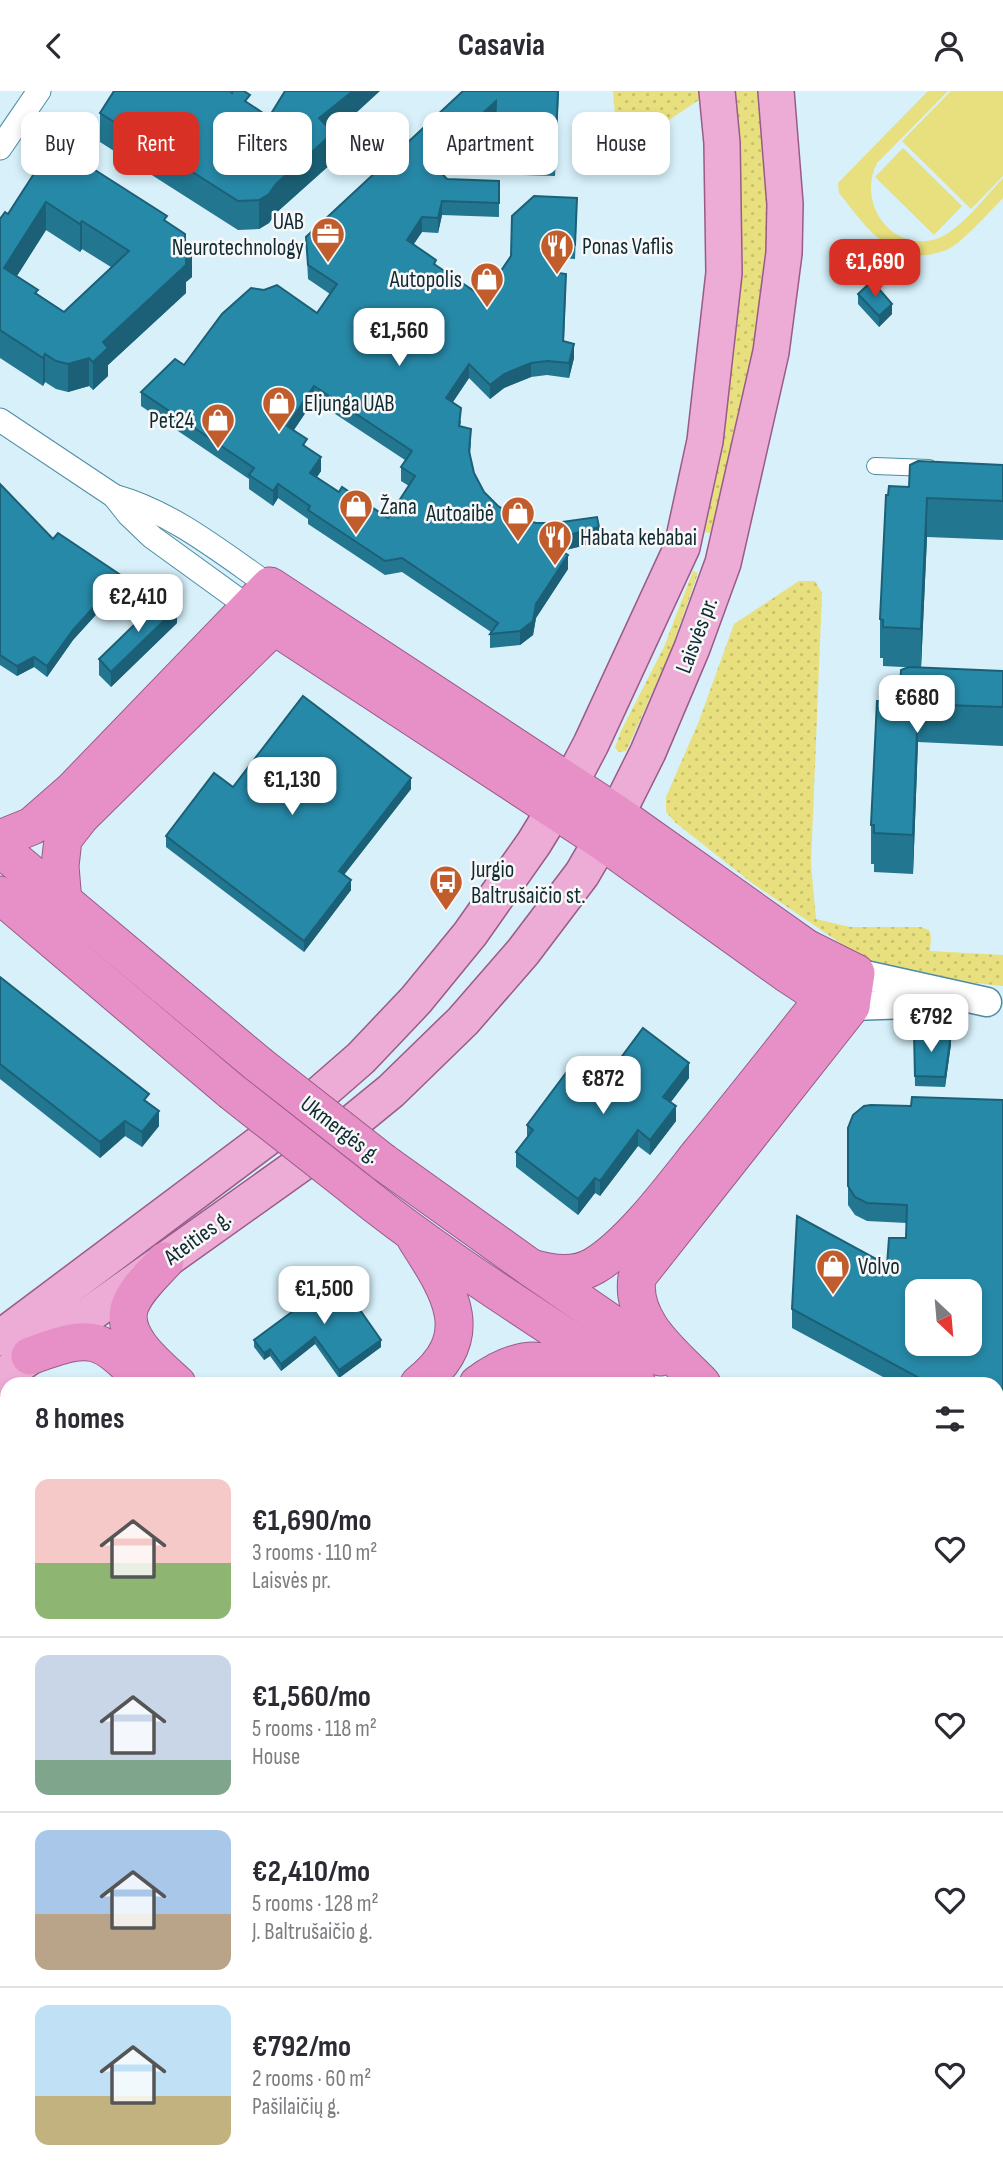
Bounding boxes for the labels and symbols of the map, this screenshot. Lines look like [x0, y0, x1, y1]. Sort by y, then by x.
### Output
place label: UAB Neurotechnology [172, 208, 304, 262]
office icon: UAB Neurotechnology [309, 215, 347, 264]
restaurant icon: Ponas Vaflis [538, 227, 576, 276]
place label: Ponas Vaflis [582, 233, 673, 261]
pin: €1,690 [818, 239, 932, 299]
shop icon: Autopolis [468, 260, 506, 309]
place label: Autopolis [389, 266, 462, 294]
pin: €1,560 [342, 309, 456, 368]
shop icon: Eljunga UAB [260, 384, 298, 433]
place label: Eljunga UAB [304, 390, 395, 418]
shop icon: Pet24 [199, 401, 237, 450]
place label: Pet24 [149, 407, 194, 435]
shop icon: Žana [337, 487, 375, 536]
place label: Žana [380, 493, 417, 521]
shop icon: Autoaibė [499, 494, 537, 543]
place label: Autoaibė [425, 500, 494, 528]
restaurant icon: Habata kebabai [536, 518, 574, 567]
place label: Habata kebabai [580, 524, 697, 552]
pin: €2,410 [81, 575, 195, 634]
street label: Laisvės pr. [670, 594, 724, 677]
pin: €680 [876, 675, 958, 735]
pin: €1,130 [235, 757, 349, 817]
place label: Jurgio Baltrušaičio st. [470, 856, 586, 910]
bus stop icon: Jurgio Baltrušaičio st. [427, 863, 465, 912]
pin: €792 [890, 995, 972, 1054]
pin: €872 [562, 1056, 644, 1116]
street label: Ukmergės g. [295, 1090, 386, 1170]
street label: Ateities g. [158, 1204, 237, 1272]
shop icon: Volvo [814, 1247, 852, 1296]
place label: Volvo [858, 1253, 900, 1281]
pin: €1,500 [267, 1267, 381, 1326]
north arrow [905, 1279, 982, 1356]

